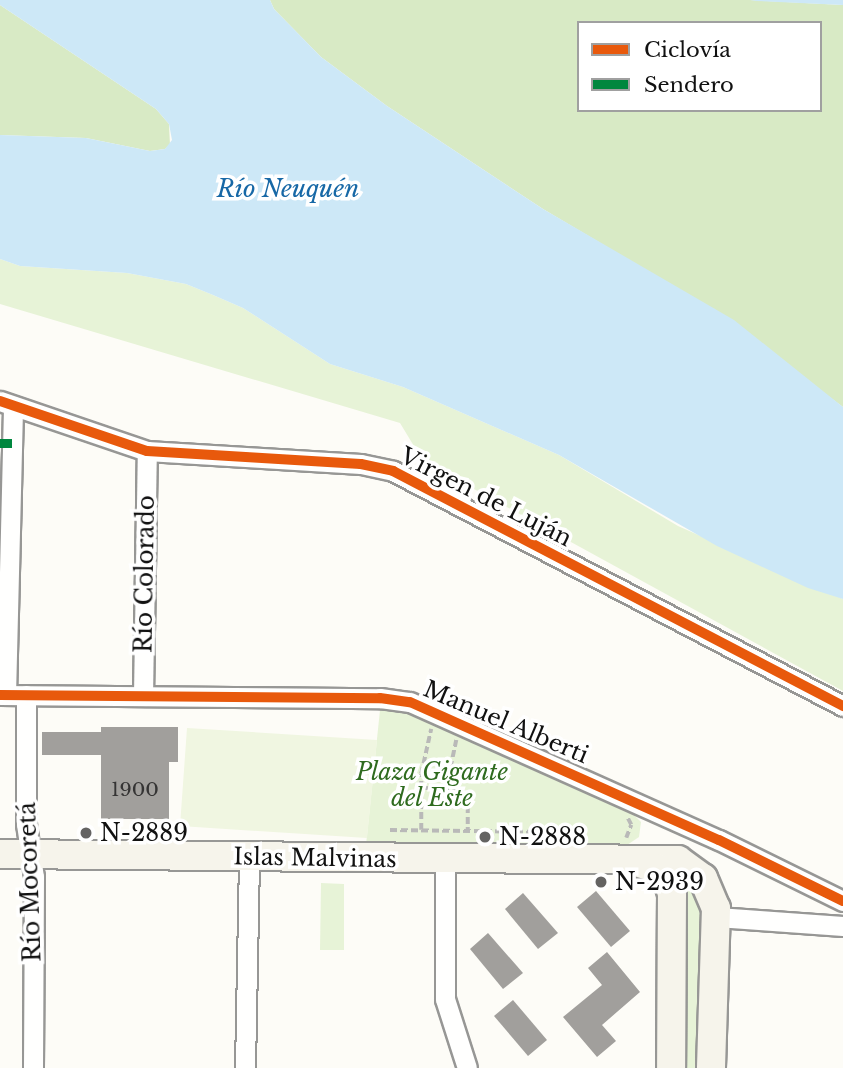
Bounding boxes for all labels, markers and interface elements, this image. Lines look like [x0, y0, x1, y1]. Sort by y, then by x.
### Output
legend [577, 21, 822, 112]
text: Ciclovía [644, 37, 731, 63]
text: Sendero [644, 72, 734, 98]
water label: Río Neuquén [217, 175, 359, 203]
street label: Virgen de Luján [396, 442, 576, 552]
street label: Río Colorado [130, 495, 160, 653]
street label: Manuel Alberti [419, 675, 593, 769]
park label: Plaza Gigante del Este [356, 758, 508, 812]
house number: 1900 [111, 779, 159, 801]
street label: Río Mocoretá [13, 802, 47, 962]
place label: N-2889 [100, 819, 188, 847]
place label: N-2888 [499, 823, 586, 851]
marker: N-2889 [78, 825, 94, 841]
marker: N-2888 [477, 829, 493, 845]
street label: Islas Malvinas [233, 843, 397, 873]
place label: N-2939 [615, 868, 704, 896]
marker: N-2939 [593, 874, 609, 890]

